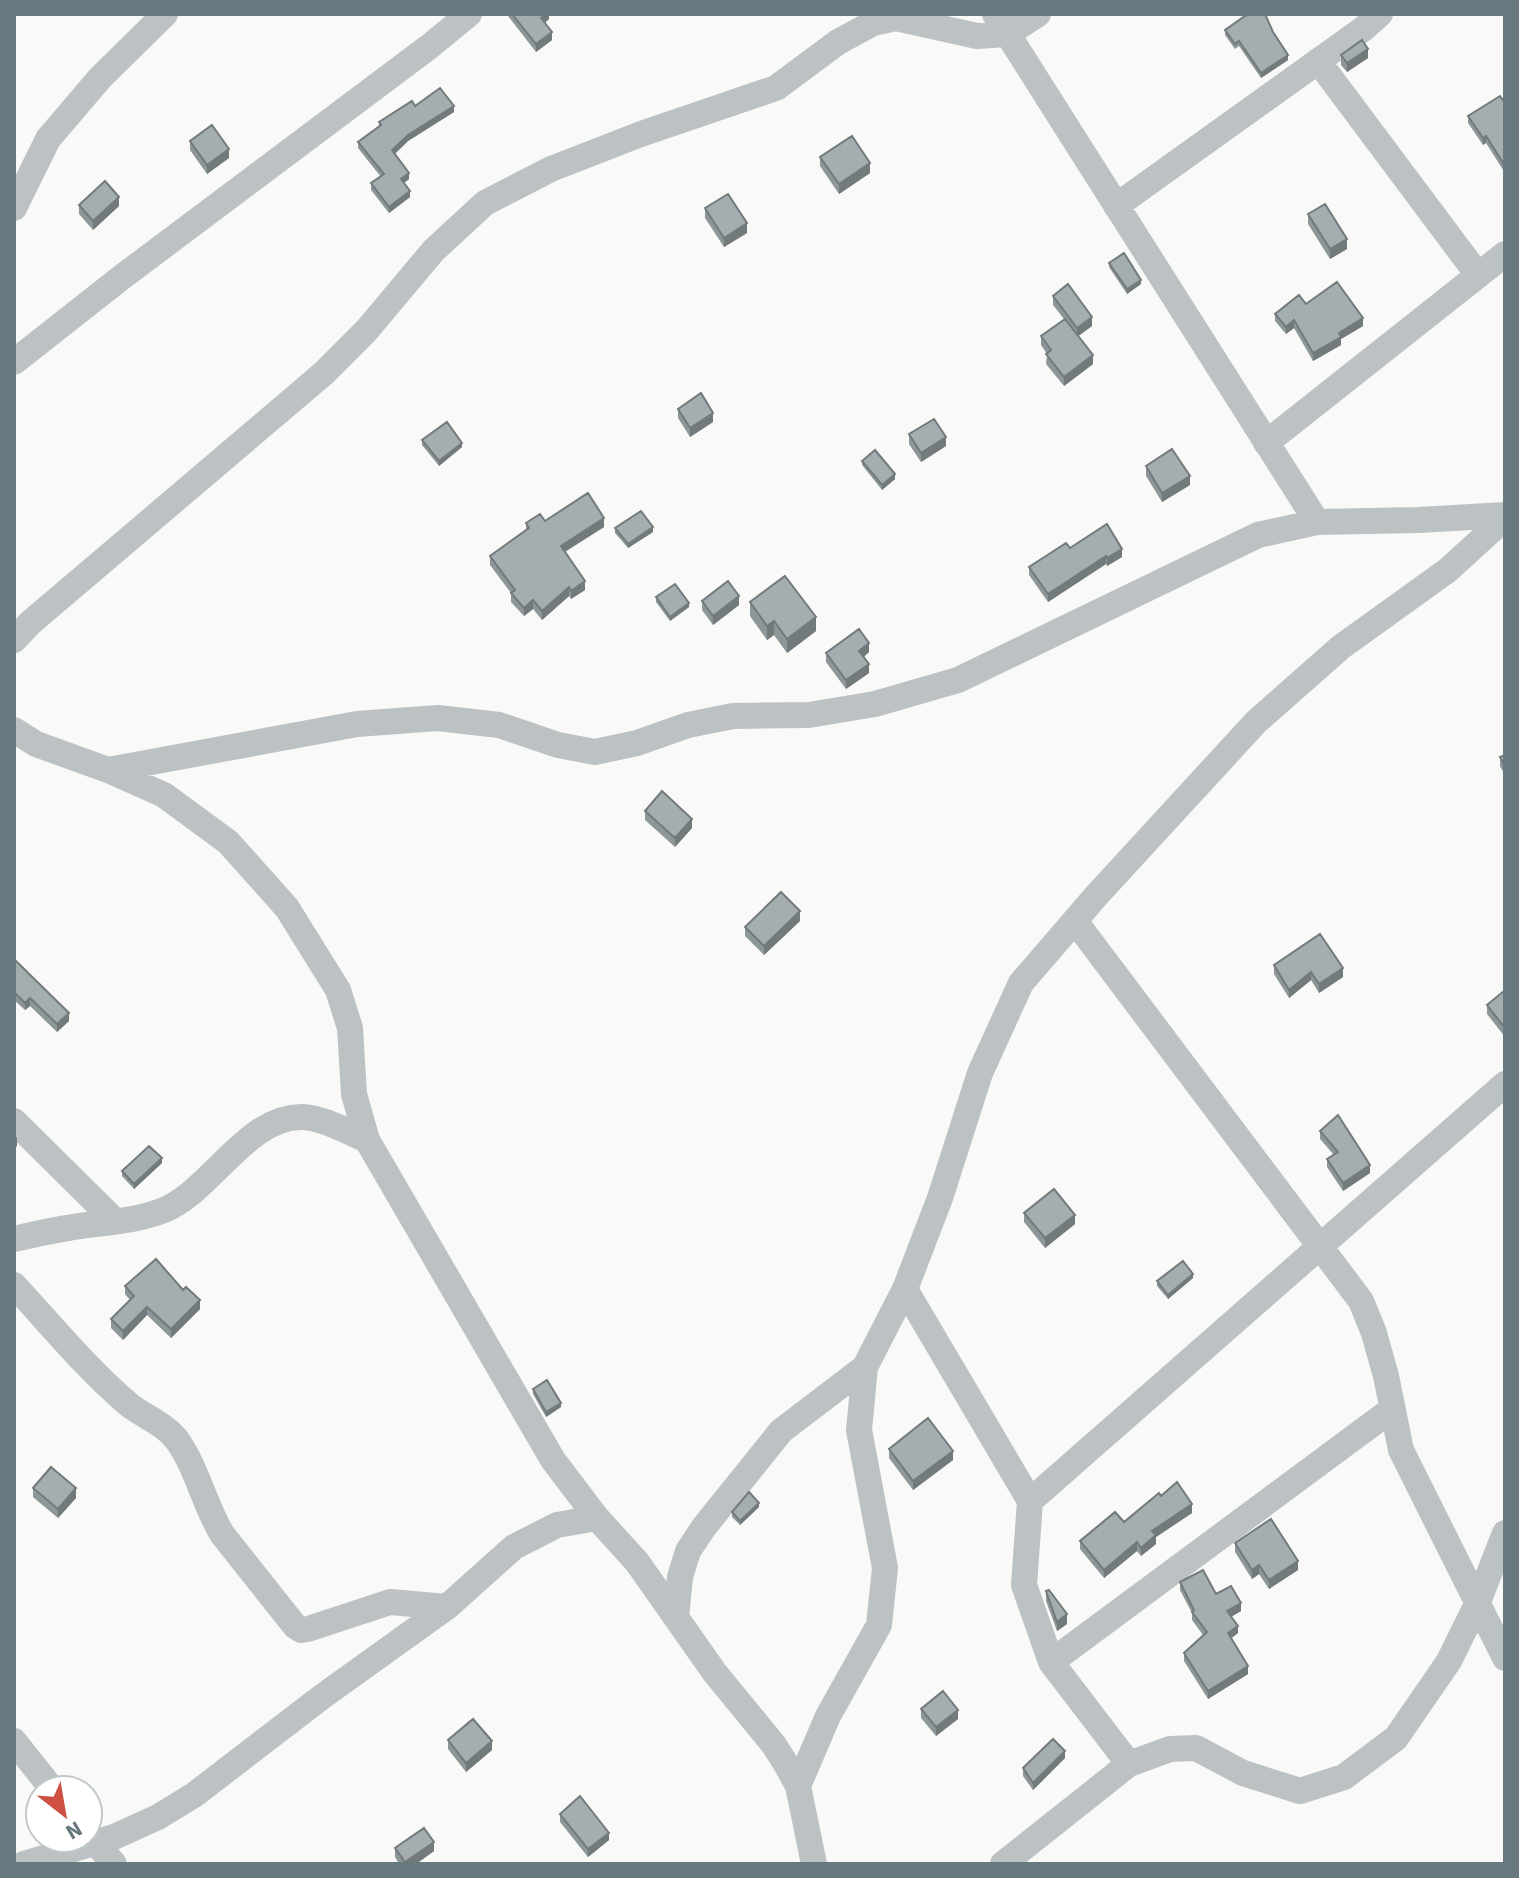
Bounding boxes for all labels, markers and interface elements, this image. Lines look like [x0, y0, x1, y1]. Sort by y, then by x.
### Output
north arrow [24, 1774, 104, 1854]
text: N [59, 1813, 88, 1848]

